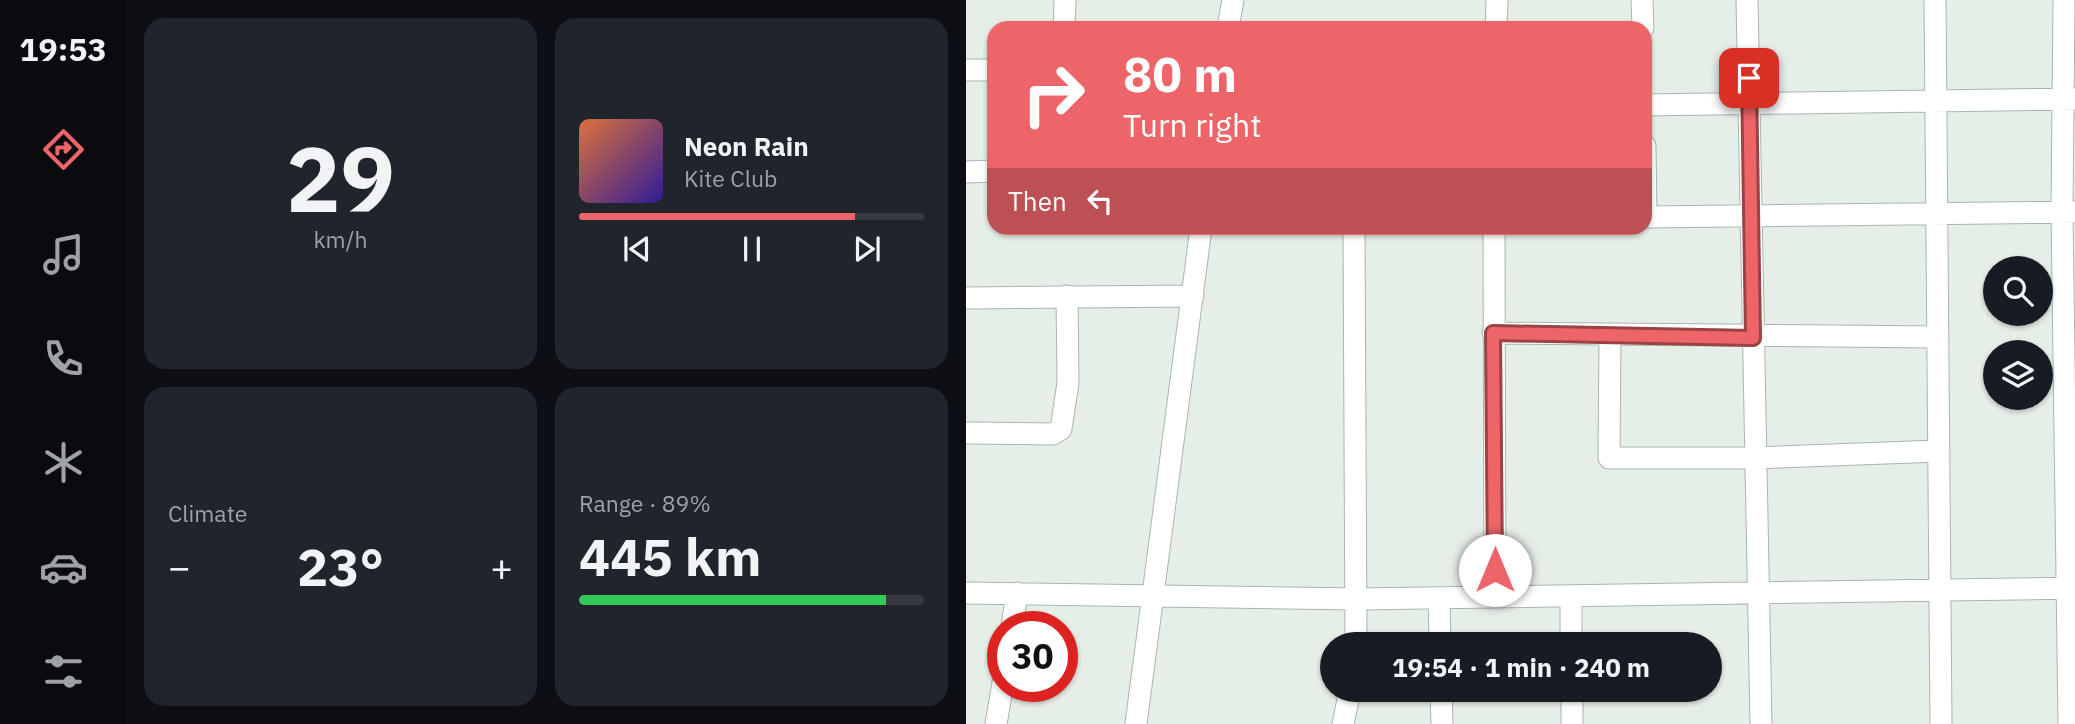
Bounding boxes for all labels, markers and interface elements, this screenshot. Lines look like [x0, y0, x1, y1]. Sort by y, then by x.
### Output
text: 19:53 [19, 28, 107, 70]
text: 80 m [1123, 42, 1237, 105]
pin [1719, 48, 1779, 108]
icon: right [1008, 49, 1099, 140]
icon: arrive [1730, 59, 1768, 97]
text: Turn right [1123, 104, 1261, 146]
text: 29 [286, 119, 395, 237]
icon: directions [39, 125, 88, 174]
text: Neon Rain [684, 129, 809, 163]
text: Kite Club [684, 163, 777, 193]
icon: left [1081, 182, 1119, 220]
text: Then [1008, 184, 1067, 218]
text: km/h [313, 224, 368, 254]
icon: music [39, 230, 88, 279]
icon: previous [618, 230, 656, 268]
icon: pause [733, 230, 771, 268]
icon: next [848, 230, 886, 268]
map controls [1983, 256, 2053, 410]
button: search [1983, 256, 2053, 326]
icon: phone [39, 334, 88, 383]
button: layers [1983, 340, 2053, 410]
icon: climate [39, 438, 88, 487]
text: Range · 89% [579, 488, 711, 518]
text: Climate [168, 498, 247, 528]
text: 445 km [579, 523, 761, 590]
text: 23° [297, 533, 384, 600]
position arrow [1458, 533, 1532, 607]
text: − [168, 542, 191, 591]
text: + [490, 542, 513, 591]
icon: car [39, 543, 88, 592]
speed limit sign: 30 [987, 611, 1078, 702]
icon: filters [39, 647, 88, 696]
text: 19:54 · 1 min · 240 m [1392, 650, 1650, 684]

